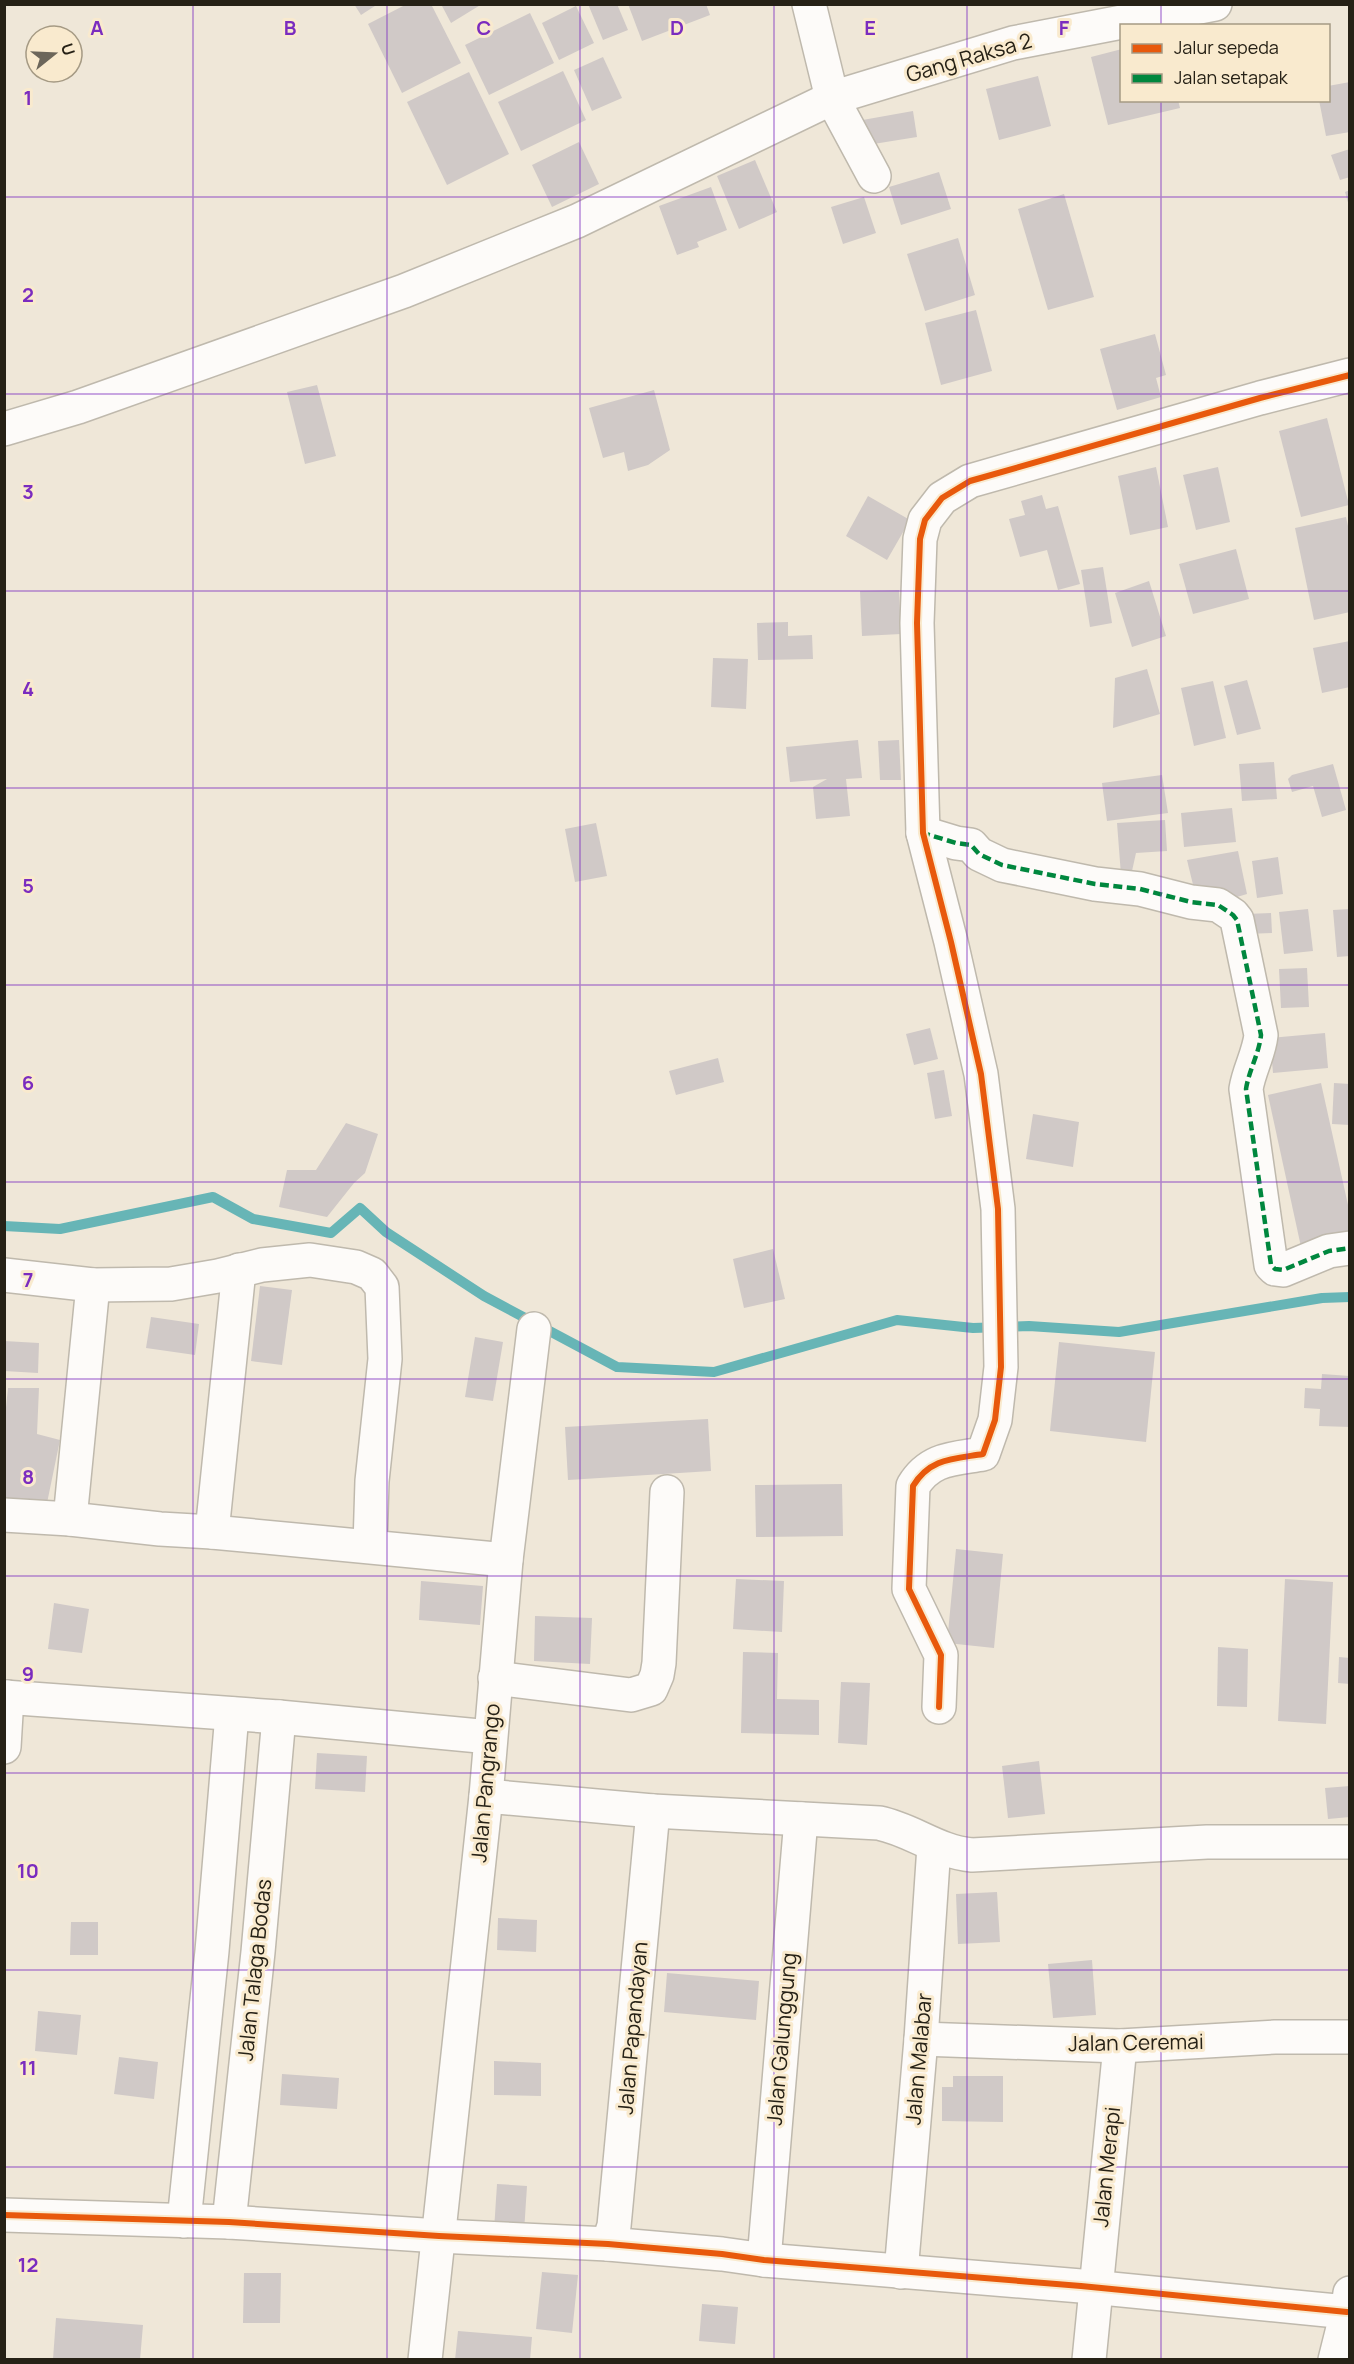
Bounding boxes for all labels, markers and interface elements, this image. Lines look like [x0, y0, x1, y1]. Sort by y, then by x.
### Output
text: A [90, 14, 104, 41]
text: B [284, 14, 297, 41]
text: C [477, 14, 491, 41]
text: D [670, 14, 684, 41]
text: E [864, 14, 876, 41]
text: F [1059, 14, 1070, 41]
north arrow [24, 24, 84, 84]
legend [1120, 24, 1330, 102]
street label: Gang Raksa 2 [903, 26, 1035, 88]
text: Jalur sepeda [1174, 35, 1279, 59]
text: U [56, 40, 81, 58]
text: Jalan setapak [1174, 65, 1289, 89]
text: 1 [24, 84, 32, 111]
text: 2 [22, 281, 34, 308]
text: 3 [22, 478, 34, 505]
text: 4 [22, 675, 34, 702]
text: 5 [22, 872, 34, 899]
text: 6 [22, 1069, 34, 1096]
text: 7 [23, 1266, 33, 1293]
text: 8 [22, 1463, 34, 1490]
text: 9 [22, 1660, 34, 1687]
street label: Jalan Pangrango [464, 1702, 506, 1864]
text: 10 [17, 1857, 39, 1884]
street label: Jalan Talaga Bodas [231, 1878, 277, 2062]
street label: Jalan Papandayan [611, 1940, 654, 2115]
street label: Jalan Galunggung [760, 1951, 802, 2126]
street label: Jalan Malabar [898, 1991, 938, 2126]
street label: Jalan Ceremai [1068, 2027, 1204, 2057]
text: 11 [19, 2054, 37, 2081]
street label: Jalan Merapi [1086, 2105, 1126, 2228]
text: 12 [18, 2251, 38, 2278]

